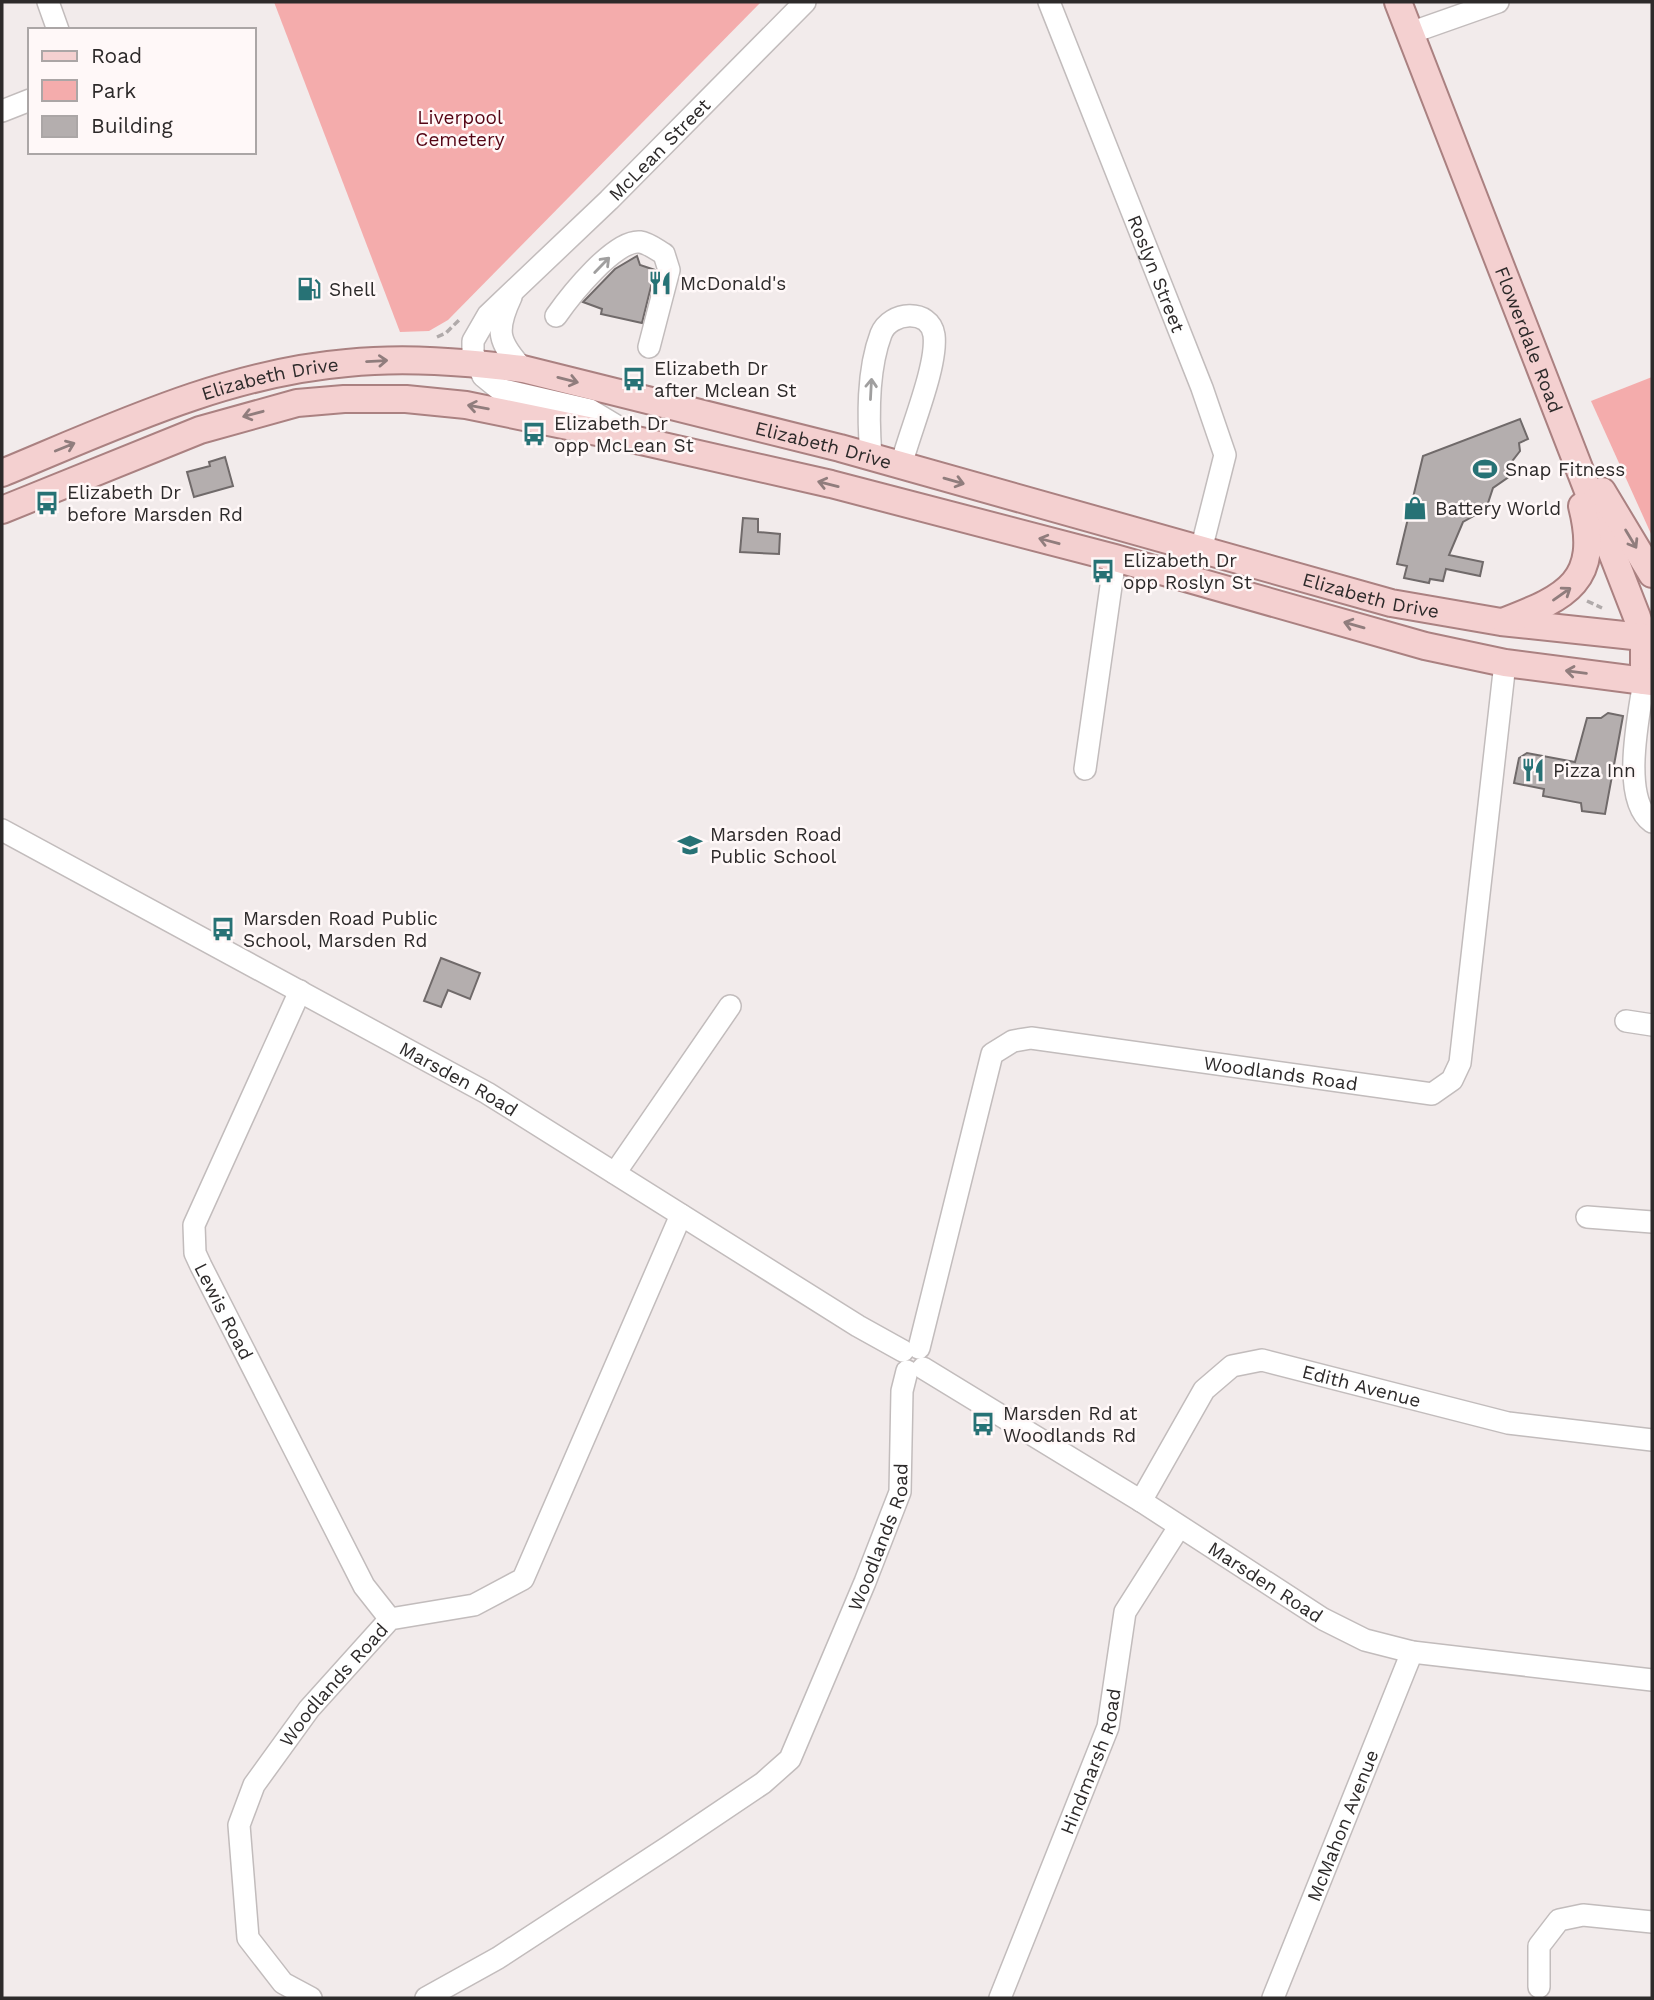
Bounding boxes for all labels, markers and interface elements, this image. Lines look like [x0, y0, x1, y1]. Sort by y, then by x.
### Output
legend [28, 28, 256, 154]
text: Road [91, 43, 142, 68]
text: Park [91, 78, 136, 103]
street label: McLean Street [604, 93, 715, 205]
park label: Liverpool Cemetery [415, 106, 505, 151]
text: Building [91, 113, 173, 138]
street label: Roslyn Street [1123, 211, 1190, 336]
one-way arrow [593, 256, 610, 273]
street label: Flowerdale Road [1490, 263, 1568, 416]
restaurant icon: McDonald's [646, 269, 674, 297]
place label: McDonald's [680, 272, 786, 295]
fuel station icon: Shell [295, 275, 323, 303]
place label: Shell [329, 278, 376, 301]
street label: Elizabeth Drive [198, 352, 340, 405]
one-way arrow [365, 354, 388, 367]
place label: Elizabeth Dr after Mclean St [654, 357, 797, 402]
bus stop icon: Elizabeth Dr after Mclean St [620, 365, 648, 393]
one-way arrow [556, 374, 579, 387]
one-way arrow [865, 378, 878, 401]
one-way arrow [467, 400, 490, 413]
one-way arrow [242, 408, 265, 421]
place label: Elizabeth Dr opp McLean St [554, 412, 694, 457]
street label: Elizabeth Drive [753, 416, 894, 473]
bus stop icon: Elizabeth Dr opp McLean St [520, 420, 548, 448]
one-way arrow [54, 440, 75, 453]
sports icon: Snap Fitness [1471, 455, 1499, 483]
place label: Snap Fitness [1505, 458, 1625, 481]
one-way arrow [943, 475, 965, 488]
one-way arrow [818, 477, 840, 490]
place label: Elizabeth Dr before Marsden Rd [67, 481, 243, 526]
bus stop icon: Elizabeth Dr before Marsden Rd [33, 489, 61, 517]
shop icon: Battery World [1401, 494, 1429, 522]
place label: Battery World [1435, 497, 1561, 520]
one-way arrow [1624, 529, 1638, 549]
one-way arrow [1038, 534, 1060, 547]
place label: Elizabeth Dr opp Roslyn St [1123, 549, 1252, 594]
bus stop icon: Elizabeth Dr opp Roslyn St [1089, 557, 1117, 585]
street label: Elizabeth Drive [1300, 567, 1441, 623]
one-way arrow [1552, 586, 1571, 601]
one-way arrow [1343, 618, 1365, 631]
one-way arrow [1565, 666, 1588, 679]
restaurant icon: Pizza Inn [1519, 756, 1547, 784]
place label: Pizza Inn [1553, 759, 1636, 782]
place label: Marsden Road Public School [710, 823, 842, 868]
school or university icon: Marsden Road Public School [676, 831, 704, 859]
place label: Marsden Road Public School, Marsden Rd [243, 907, 438, 952]
bus stop icon: Marsden Road Public School, Marsden Rd [209, 915, 237, 943]
street label: Marsden Road [396, 1036, 522, 1121]
street label: Woodlands Road [1202, 1051, 1359, 1095]
street label: Lewis Road [190, 1259, 258, 1364]
street label: Edith Avenue [1300, 1359, 1423, 1412]
place label: Marsden Rd at Woodlands Rd [1003, 1402, 1137, 1447]
bus stop icon: Marsden Rd at Woodlands Rd [969, 1410, 997, 1438]
street label: Woodlands Road [843, 1463, 912, 1614]
street label: Marsden Road [1204, 1536, 1327, 1627]
street label: Woodlands Road [274, 1618, 393, 1751]
street label: Hindmarsh Road [1055, 1687, 1125, 1838]
street label: McMahon Avenue [1302, 1746, 1383, 1905]

